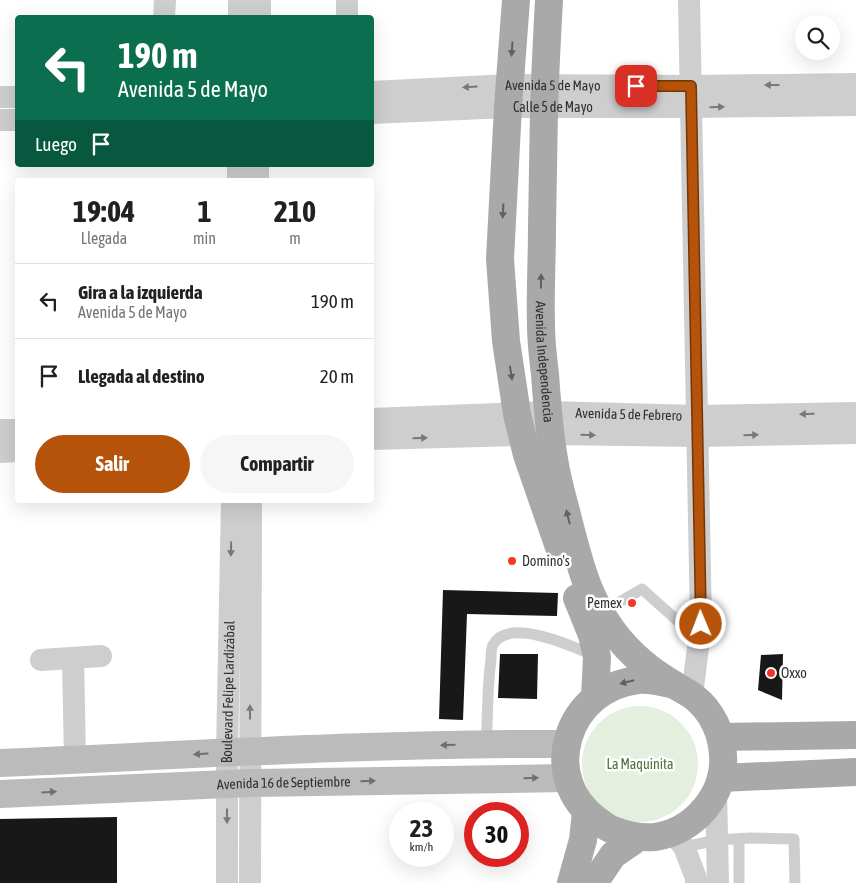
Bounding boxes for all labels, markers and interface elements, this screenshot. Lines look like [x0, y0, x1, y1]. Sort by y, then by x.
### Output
map controls [795, 15, 840, 60]
button: search [795, 15, 840, 60]
icon: left [35, 35, 100, 100]
text: 190 m [118, 35, 197, 75]
one-way arrow [508, 41, 516, 57]
pin [615, 65, 657, 107]
icon: arrive [622, 72, 650, 100]
text: Avenida 5 de Mayo [118, 76, 268, 102]
street label: Avenida 5 de Mayo [505, 77, 601, 94]
one-way arrow [764, 81, 780, 89]
one-way arrow [462, 83, 478, 91]
street label: Calle 5 de Mayo [513, 99, 593, 115]
one-way arrow [710, 103, 726, 111]
icon: arrive [87, 130, 115, 158]
text: Luego [35, 133, 77, 155]
text: 19:04 [73, 194, 135, 228]
text: 1 [197, 194, 212, 228]
text: 210 [274, 194, 316, 228]
one-way arrow [498, 203, 506, 219]
text: Llegada [81, 229, 127, 247]
text: min [193, 229, 216, 247]
text: m [289, 229, 301, 247]
one-way arrow [538, 273, 546, 289]
text: Gira a la izquierda [78, 281, 203, 303]
icon: left [35, 287, 63, 315]
text: 190 m [311, 290, 354, 312]
street label: Avenida Independencia [533, 301, 557, 423]
text: Avenida 5 de Mayo [78, 303, 187, 321]
icon: arrive [35, 362, 63, 390]
text: Llegada al destino [78, 365, 205, 387]
text: 20 m [320, 365, 354, 387]
one-way arrow [507, 365, 515, 381]
street label: Avenida 5 de Febrero [575, 405, 683, 424]
one-way arrow [799, 410, 815, 418]
one-way arrow [581, 431, 597, 439]
one-way arrow [743, 431, 759, 439]
one-way arrow [412, 433, 428, 441]
button: Salir [35, 435, 190, 493]
button: Compartir [200, 435, 354, 493]
one-way arrow [564, 509, 572, 524]
one-way arrow [227, 541, 235, 557]
place label: Domino's [522, 553, 570, 569]
marker: Domino's [506, 555, 518, 567]
place label: Pemex [587, 595, 622, 611]
marker: Pemex [626, 597, 638, 609]
position arrow [674, 597, 726, 649]
street label: Boulevard Felipe Lardizábal [219, 620, 238, 763]
place label: Oxxo [781, 665, 807, 681]
marker: Oxxo [765, 667, 777, 679]
one-way arrow [619, 679, 634, 687]
one-way arrow [246, 704, 254, 720]
one-way arrow [440, 741, 456, 749]
one-way arrow [193, 750, 209, 758]
park label: La Maquinita [607, 756, 673, 772]
street label: Avenida 16 de Septiembre [217, 773, 351, 792]
one-way arrow [523, 774, 539, 782]
one-way arrow [361, 777, 377, 785]
one-way arrow [41, 787, 57, 795]
speed limit sign: 30 [464, 802, 529, 867]
one-way arrow [223, 808, 231, 824]
text: 23 [410, 814, 433, 842]
text: km/h [410, 840, 433, 854]

